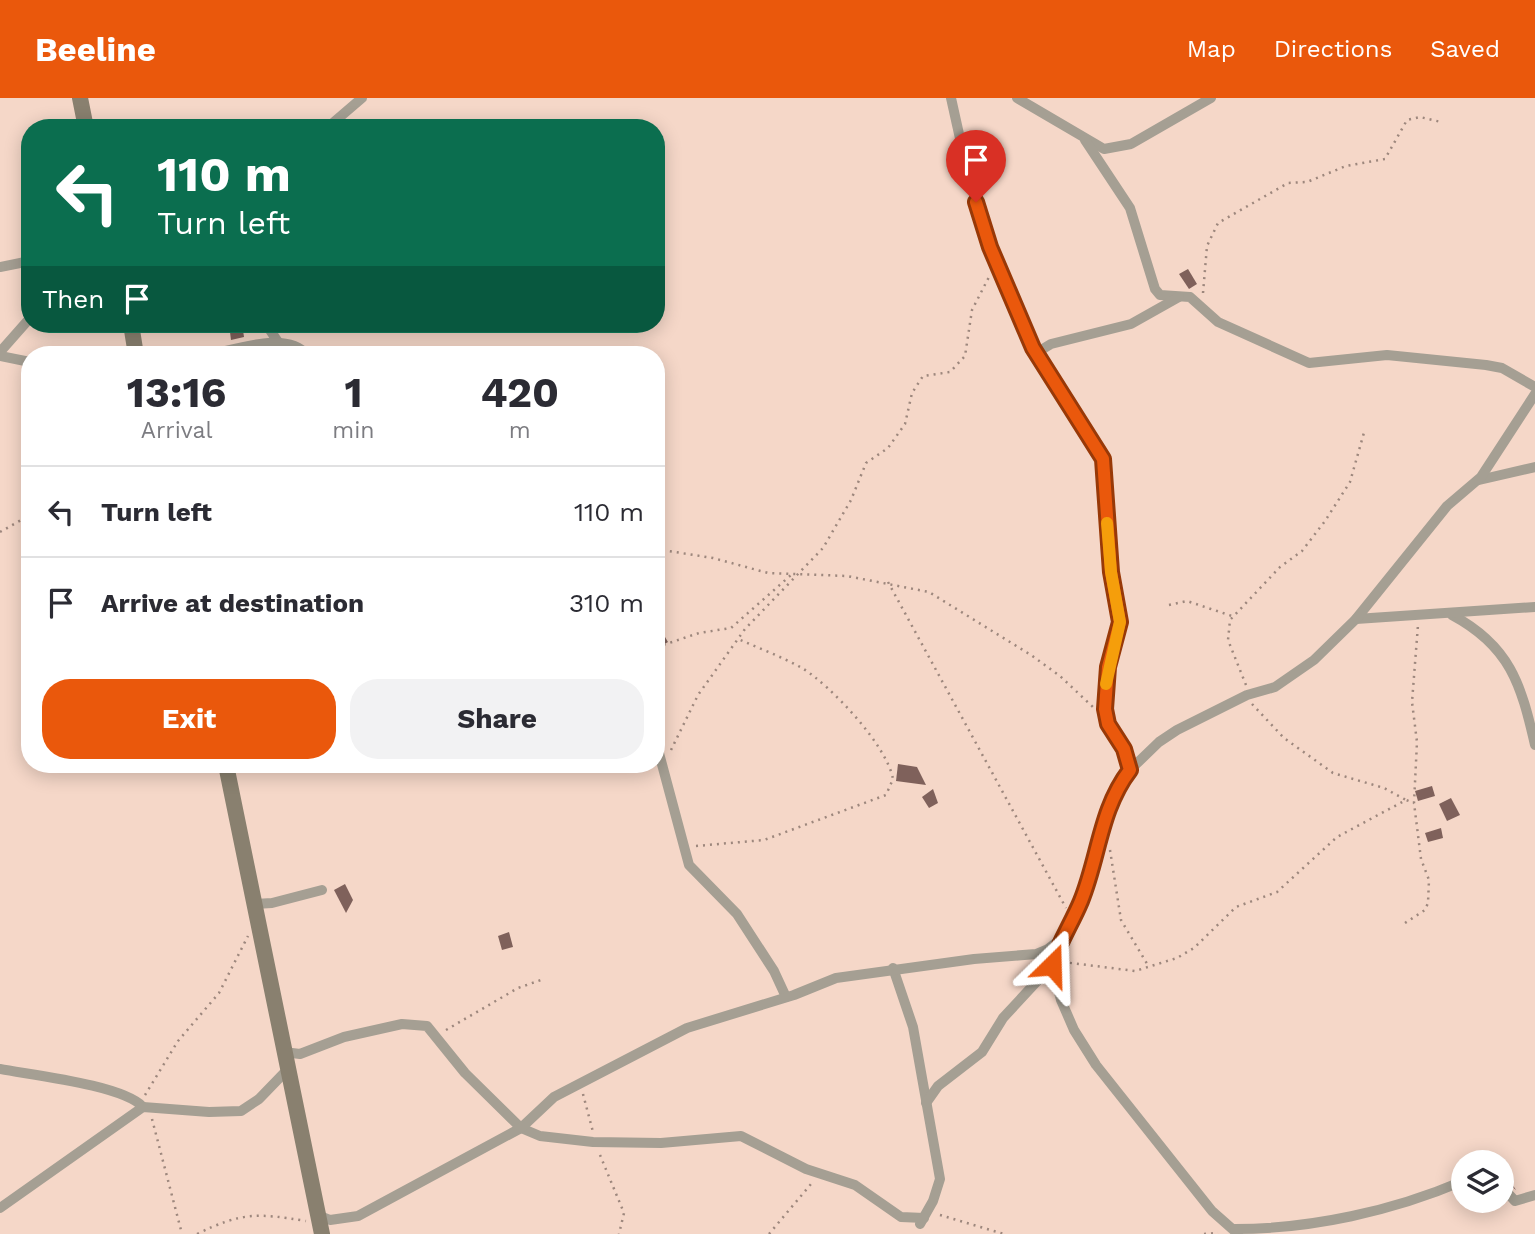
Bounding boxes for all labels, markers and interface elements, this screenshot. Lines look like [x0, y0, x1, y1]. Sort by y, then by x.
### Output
text: Beeline [35, 30, 156, 69]
text: Map [1187, 35, 1236, 63]
text: Directions [1274, 35, 1392, 63]
text: Saved [1430, 35, 1500, 63]
pin [946, 130, 1006, 202]
icon: arrive [957, 141, 995, 179]
text: 110 m [157, 145, 291, 203]
icon: left [42, 147, 133, 238]
text: Turn left [157, 204, 290, 242]
icon: arrive [118, 280, 156, 318]
text: Then [42, 284, 104, 314]
text: 13:16 [127, 368, 227, 417]
text: 1 [344, 368, 363, 417]
text: 420 [480, 368, 559, 417]
text: Arrival [141, 417, 213, 444]
text: min [332, 417, 375, 444]
text: m [509, 417, 531, 444]
icon: left [42, 493, 80, 531]
text: Turn left [101, 497, 212, 527]
text: 110 m [574, 497, 644, 527]
icon: arrive [42, 584, 80, 622]
text: Arrive at destination [101, 588, 364, 618]
text: 310 m [569, 588, 644, 618]
button: Exit [42, 679, 336, 759]
button: Share [350, 679, 644, 759]
position arrow [1015, 928, 1089, 1002]
map controls [1451, 1150, 1514, 1213]
button: layers [1451, 1150, 1514, 1213]

